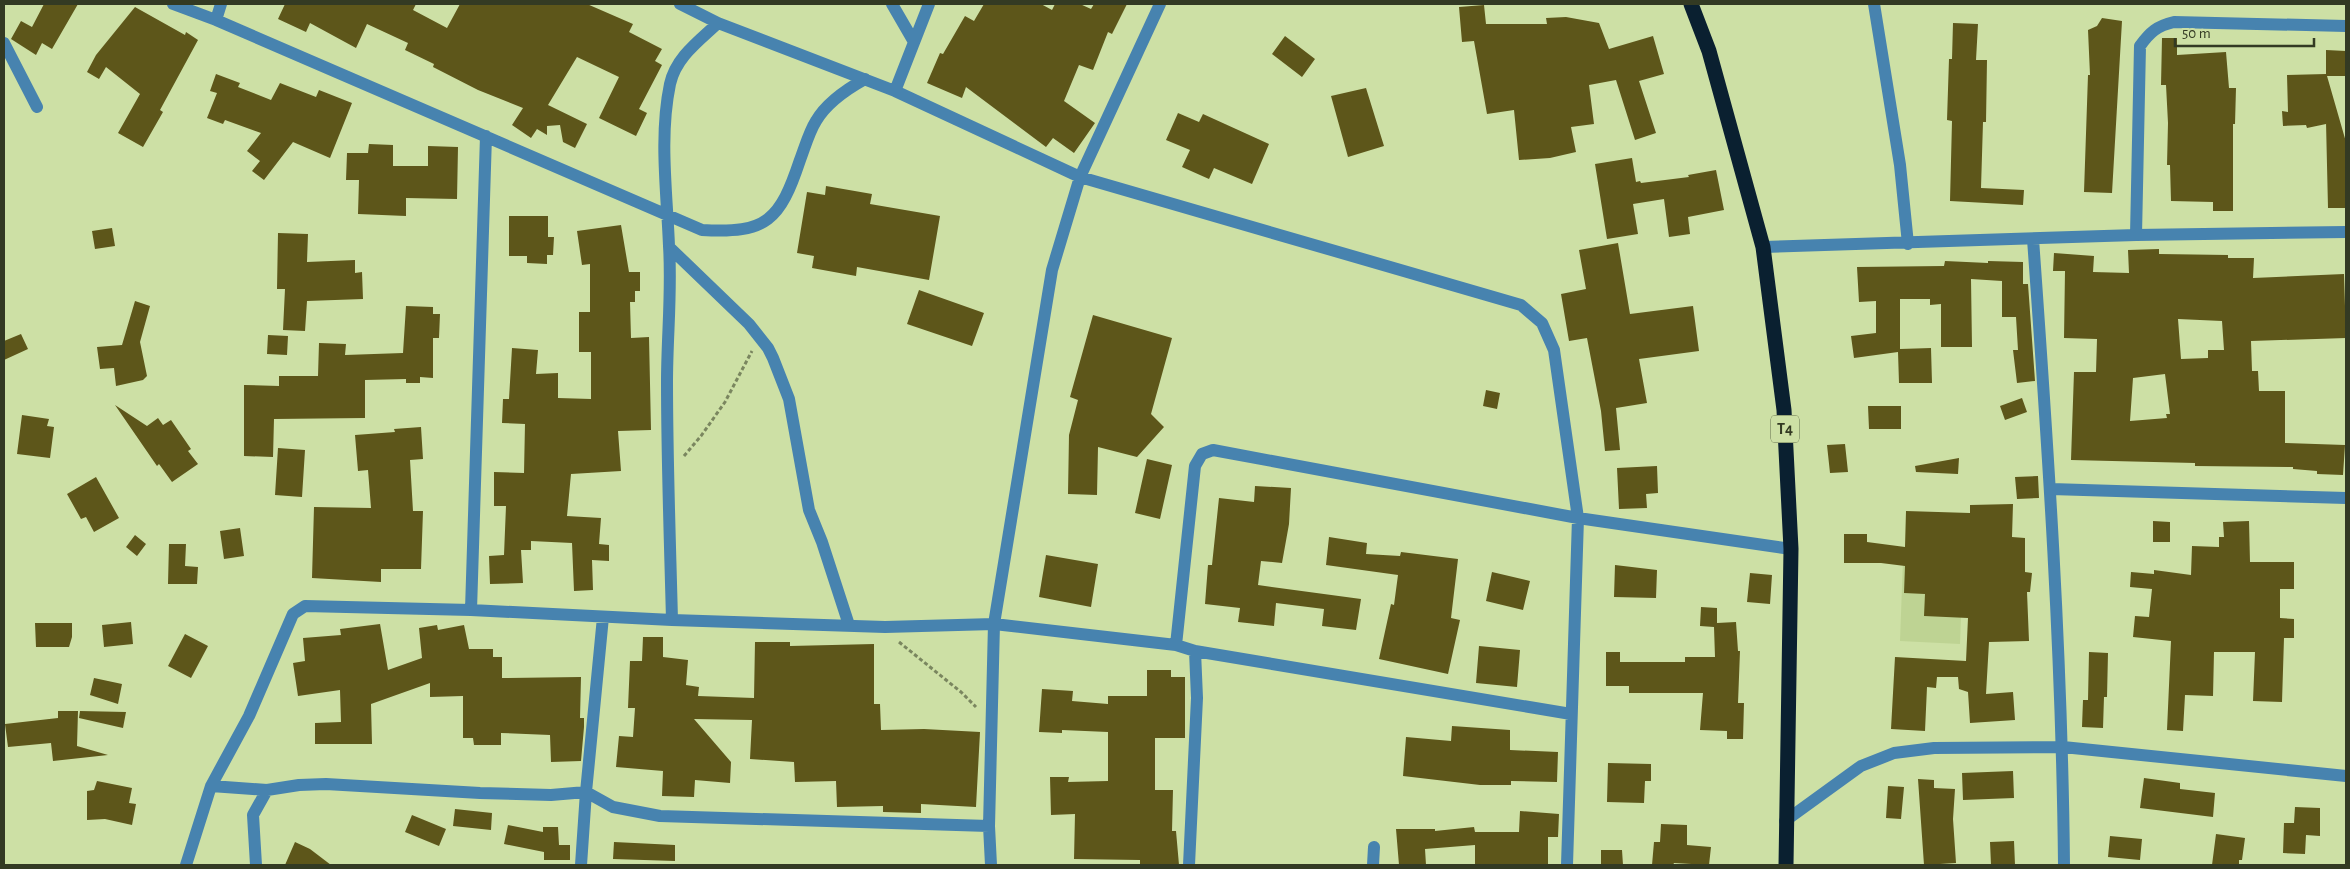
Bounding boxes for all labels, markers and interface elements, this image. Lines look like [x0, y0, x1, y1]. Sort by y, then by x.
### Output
scale bar [2175, 15, 2314, 47]
text: 50 m [2182, 26, 2211, 41]
road number: T4 [1771, 416, 1799, 442]

